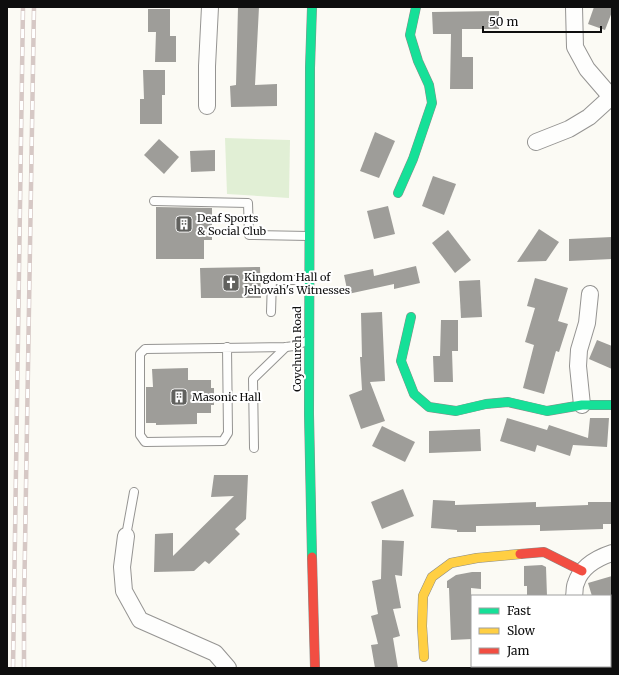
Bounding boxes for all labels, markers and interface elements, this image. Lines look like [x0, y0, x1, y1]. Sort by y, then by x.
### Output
scale bar [483, 8, 601, 34]
text: 50 m [489, 14, 518, 29]
place label: Deaf Sports & Social Club [197, 211, 267, 238]
building icon: Deaf Sports & Social Club [174, 214, 194, 234]
place label: Kingdom Hall of Jehovah's Witnesses [243, 270, 350, 297]
church icon: Kingdom Hall of Jehovah's Witnesses [221, 273, 241, 293]
street label: Coychurch Road [290, 306, 304, 392]
building icon: Masonic Hall [169, 387, 189, 407]
place label: Masonic Hall [192, 390, 262, 404]
legend [471, 595, 611, 667]
text: Fast [507, 603, 531, 618]
text: Slow [507, 623, 536, 638]
text: Jam [506, 643, 530, 658]

